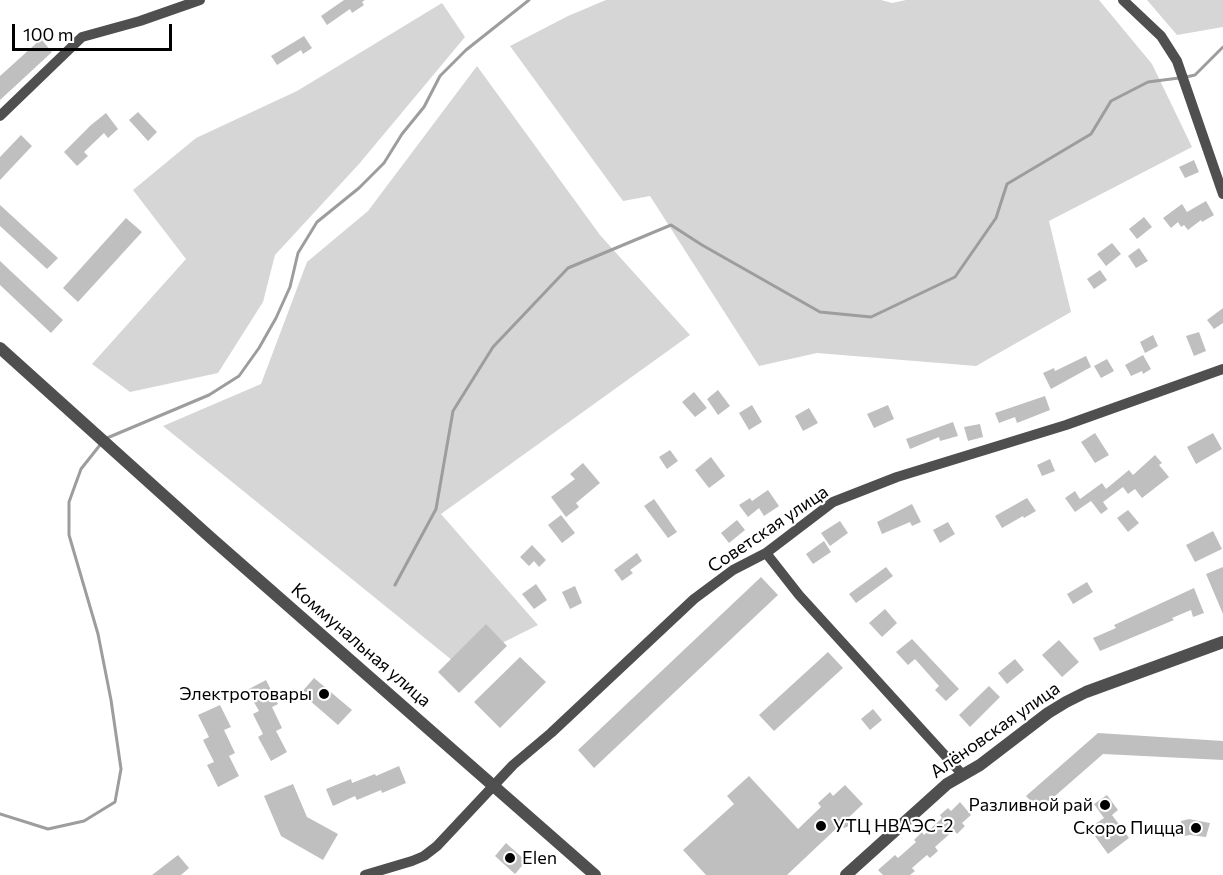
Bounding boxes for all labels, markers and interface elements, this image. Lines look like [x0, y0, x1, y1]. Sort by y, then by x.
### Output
scale bar [15, 12, 176, 50]
text: 100 m [23, 23, 73, 45]
street label: Советская улица [704, 481, 832, 577]
street label: Коммунальная улица [287, 578, 435, 712]
street label: Алёновская улица [926, 677, 1064, 783]
place label: Электротовары [179, 683, 312, 705]
marker: Электротовары [317, 687, 331, 701]
place label: Разливной рай [968, 794, 1093, 816]
marker: Разливной рай [1098, 798, 1112, 812]
place label: УТЦ НВАЭС-2 [833, 815, 953, 837]
place label: Скоро Пицца [1073, 817, 1184, 839]
marker: УТЦ НВАЭС-2 [814, 819, 828, 833]
marker: Скоро Пицца [1189, 821, 1203, 835]
place label: Elen [522, 847, 557, 869]
marker: Elen [503, 851, 517, 865]

